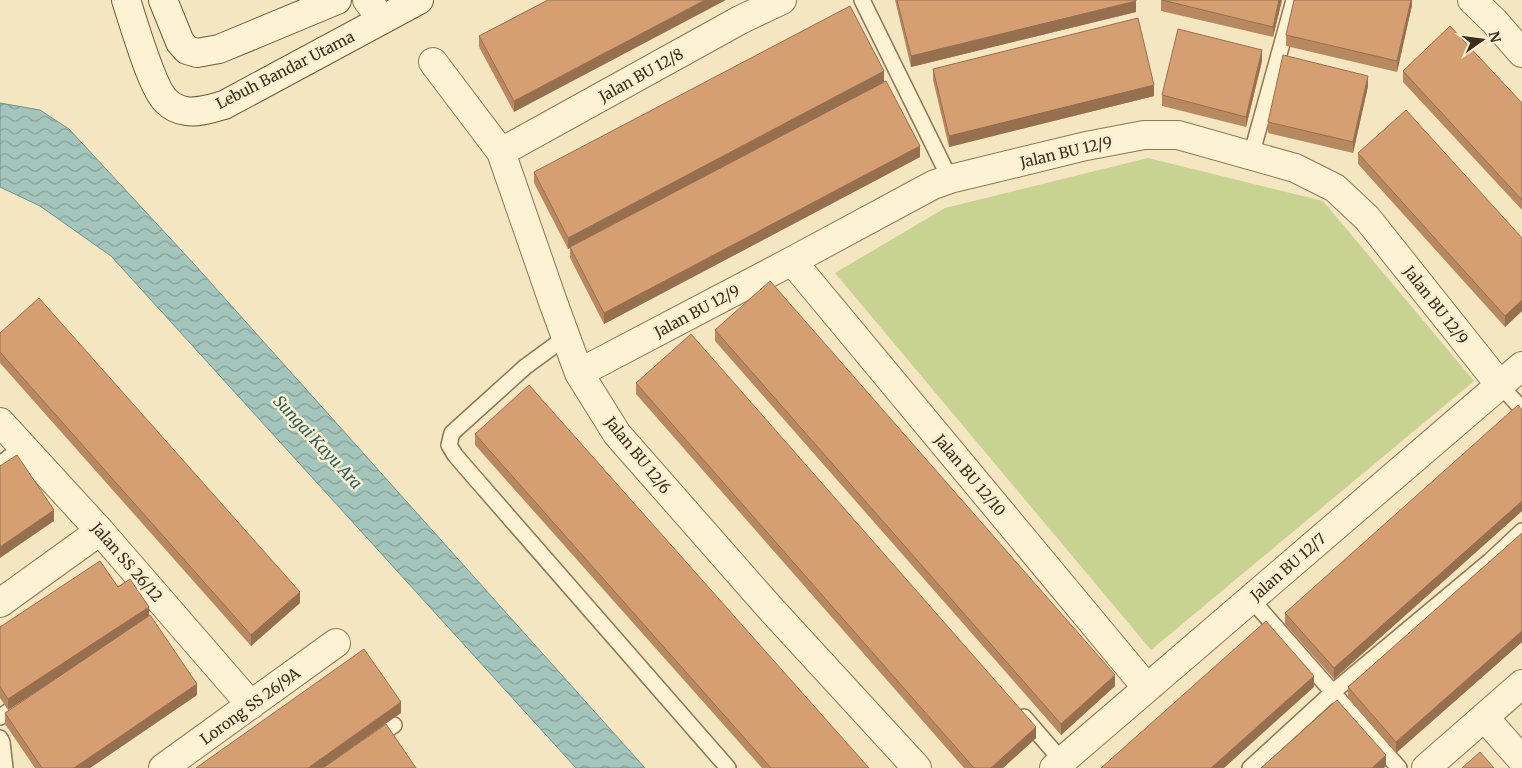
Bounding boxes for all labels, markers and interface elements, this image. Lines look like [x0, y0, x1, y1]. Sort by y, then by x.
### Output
north arrow [1457, 15, 1507, 65]
street label: Lebuh Bandar Utama [213, 27, 357, 113]
text: N [1485, 29, 1505, 44]
street label: Jalan BU 12/8 [595, 44, 687, 106]
street label: Jalan BU 12/9 [1017, 132, 1114, 172]
street label: Jalan BU 12/9 [1399, 261, 1472, 348]
street label: Jalan BU 12/9 [650, 281, 743, 342]
water label: Sungai Kayu Ara [270, 391, 366, 493]
street label: Jalan BU 12/6 [601, 412, 675, 497]
street label: Jalan BU 12/10 [930, 430, 1010, 520]
street label: Jalan SS 26/12 [87, 518, 167, 606]
street label: Jalan BU 12/7 [1246, 529, 1330, 606]
street label: Lorong SS 26/9A [197, 663, 304, 748]

